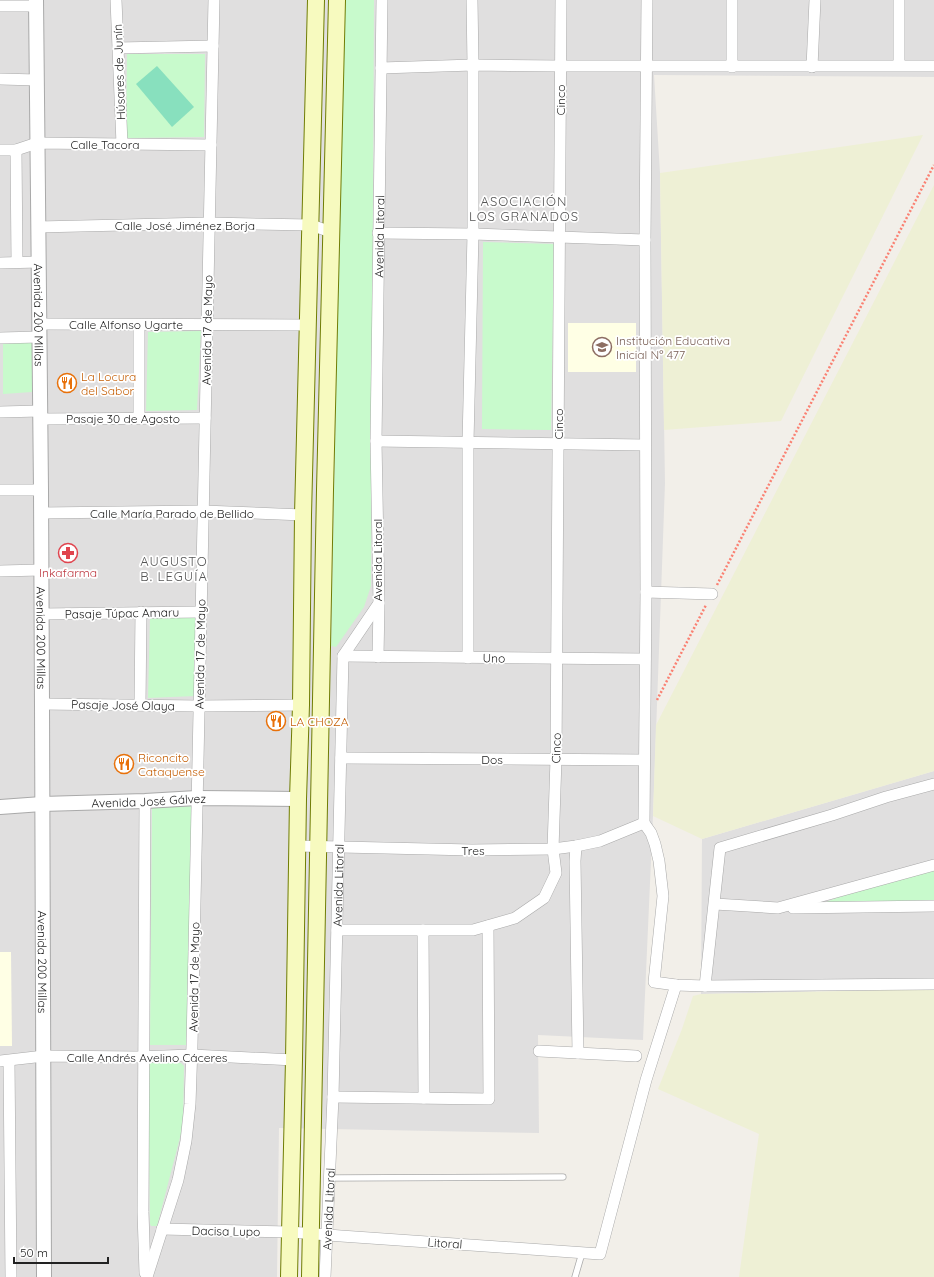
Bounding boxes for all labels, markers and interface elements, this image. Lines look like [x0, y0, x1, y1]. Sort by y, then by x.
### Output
street label: Húsares de Junín [110, 24, 128, 120]
street label: Cinco [553, 85, 568, 115]
street label: Calle Tacora [70, 137, 140, 152]
district label: ASOCIACIÓN LOS GRANADOS [469, 193, 579, 224]
street label: Avenida Litoral [371, 195, 387, 278]
street label: Calle José Jiménez Borja [115, 218, 255, 233]
street label: Avenida 200 Millas [31, 263, 47, 367]
street label: Avenida 17 de Mayo [199, 275, 215, 385]
street label: Calle Alfonso Ugarte [69, 317, 183, 332]
place label: Institución Educativa Inicial Nº 477 [616, 333, 730, 362]
school or university icon: Institución Educativa Inicial Nº 477 [591, 336, 613, 358]
place label: La Locura del Sabor [81, 369, 136, 398]
restaurant icon: La Locura del Sabor [56, 372, 78, 394]
street label: Cinco [551, 409, 566, 439]
street label: Pasaje 30 de Agosto [66, 411, 180, 426]
street label: Calle María Parado de Bellido [90, 506, 254, 521]
street label: Avenida Litoral [370, 519, 385, 601]
pharmacy icon: Inkafarma [57, 542, 79, 564]
district label: AUGUSTO B. LEGUÍA [140, 553, 208, 584]
place label: Inkafarma [39, 565, 97, 580]
street label: Avenida 200 Millas [34, 586, 49, 690]
street label: Avenida 17 de Mayo [192, 599, 208, 709]
street label: Pasaje Túpac Amaru [64, 604, 180, 622]
street label: Uno [482, 650, 506, 666]
street label: Pasaje José Olaya [71, 697, 175, 713]
restaurant icon: LA CHOZA [265, 710, 287, 732]
place label: LA CHOZA [290, 714, 349, 729]
street label: Cinco [548, 732, 564, 764]
place label: Riconcito Cataquense [138, 750, 205, 779]
street label: Dos [481, 752, 503, 767]
restaurant icon: Riconcito Cataquense [113, 753, 135, 775]
street label: Avenida José Gálvez [91, 790, 206, 810]
street label: Tres [461, 843, 485, 858]
street label: Avenida Litoral [329, 844, 346, 927]
street label: Avenida 200 Millas [35, 910, 51, 1014]
street label: Avenida 17 de Mayo [186, 922, 202, 1032]
street label: Calle Andrés Avelino Cáceres [67, 1050, 228, 1065]
street label: Avenida Litoral [319, 1167, 337, 1251]
street label: Dacisa Lupo [192, 1223, 260, 1239]
street label: Litoral [427, 1234, 463, 1252]
scale bar [14, 1239, 108, 1265]
text: 50 m [20, 1245, 48, 1260]

